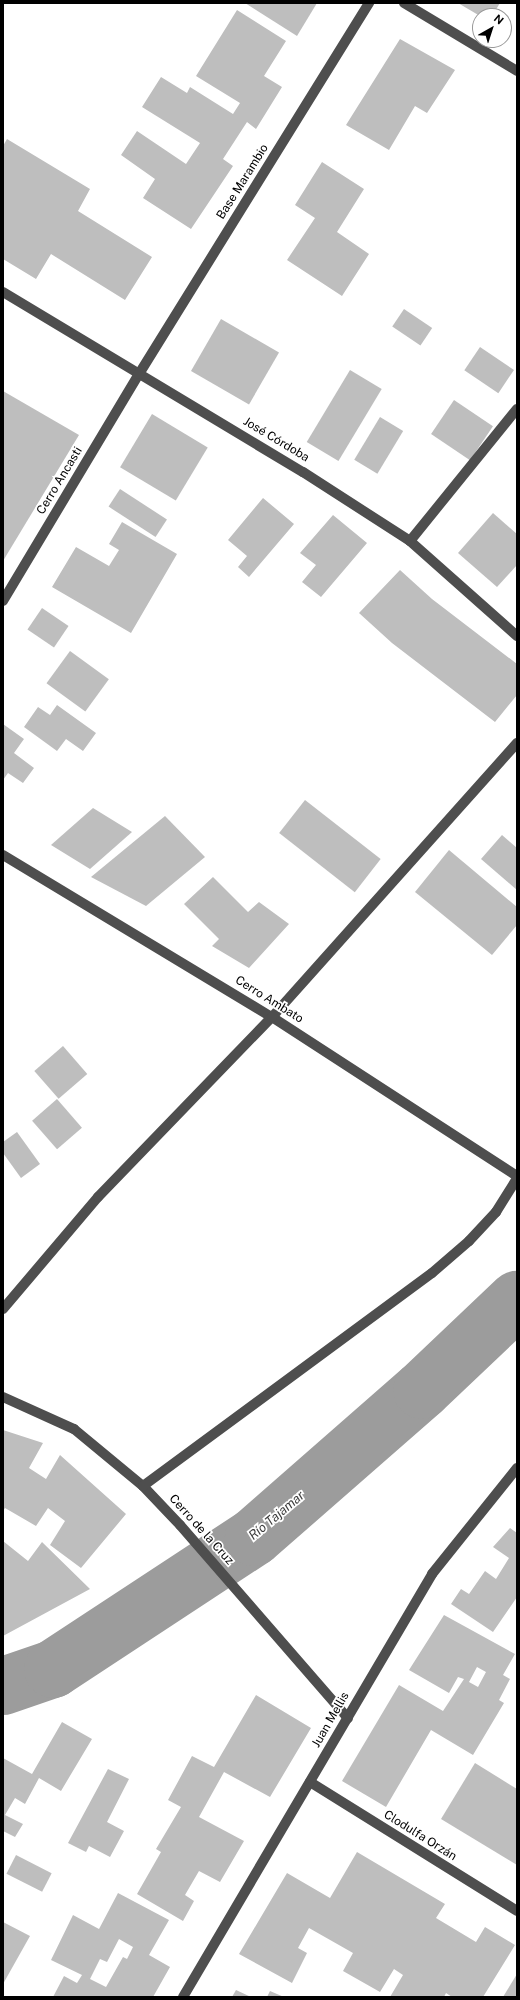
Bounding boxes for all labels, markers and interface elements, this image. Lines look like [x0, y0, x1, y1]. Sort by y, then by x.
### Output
north arrow [472, 8, 512, 48]
text: N [492, 12, 506, 27]
street label: Base Marambio [214, 142, 272, 222]
street label: José Córdoba [240, 415, 312, 465]
street label: Cerro Ancasti [34, 445, 86, 517]
street label: Cerro Ambato [232, 973, 306, 1027]
water label: Río Tajamar [246, 1488, 308, 1544]
street label: Cerro de la Cruz [166, 1492, 236, 1568]
street label: Juan Mellis [309, 1690, 353, 1750]
street label: Clodulfa Orzán [381, 1808, 459, 1864]

